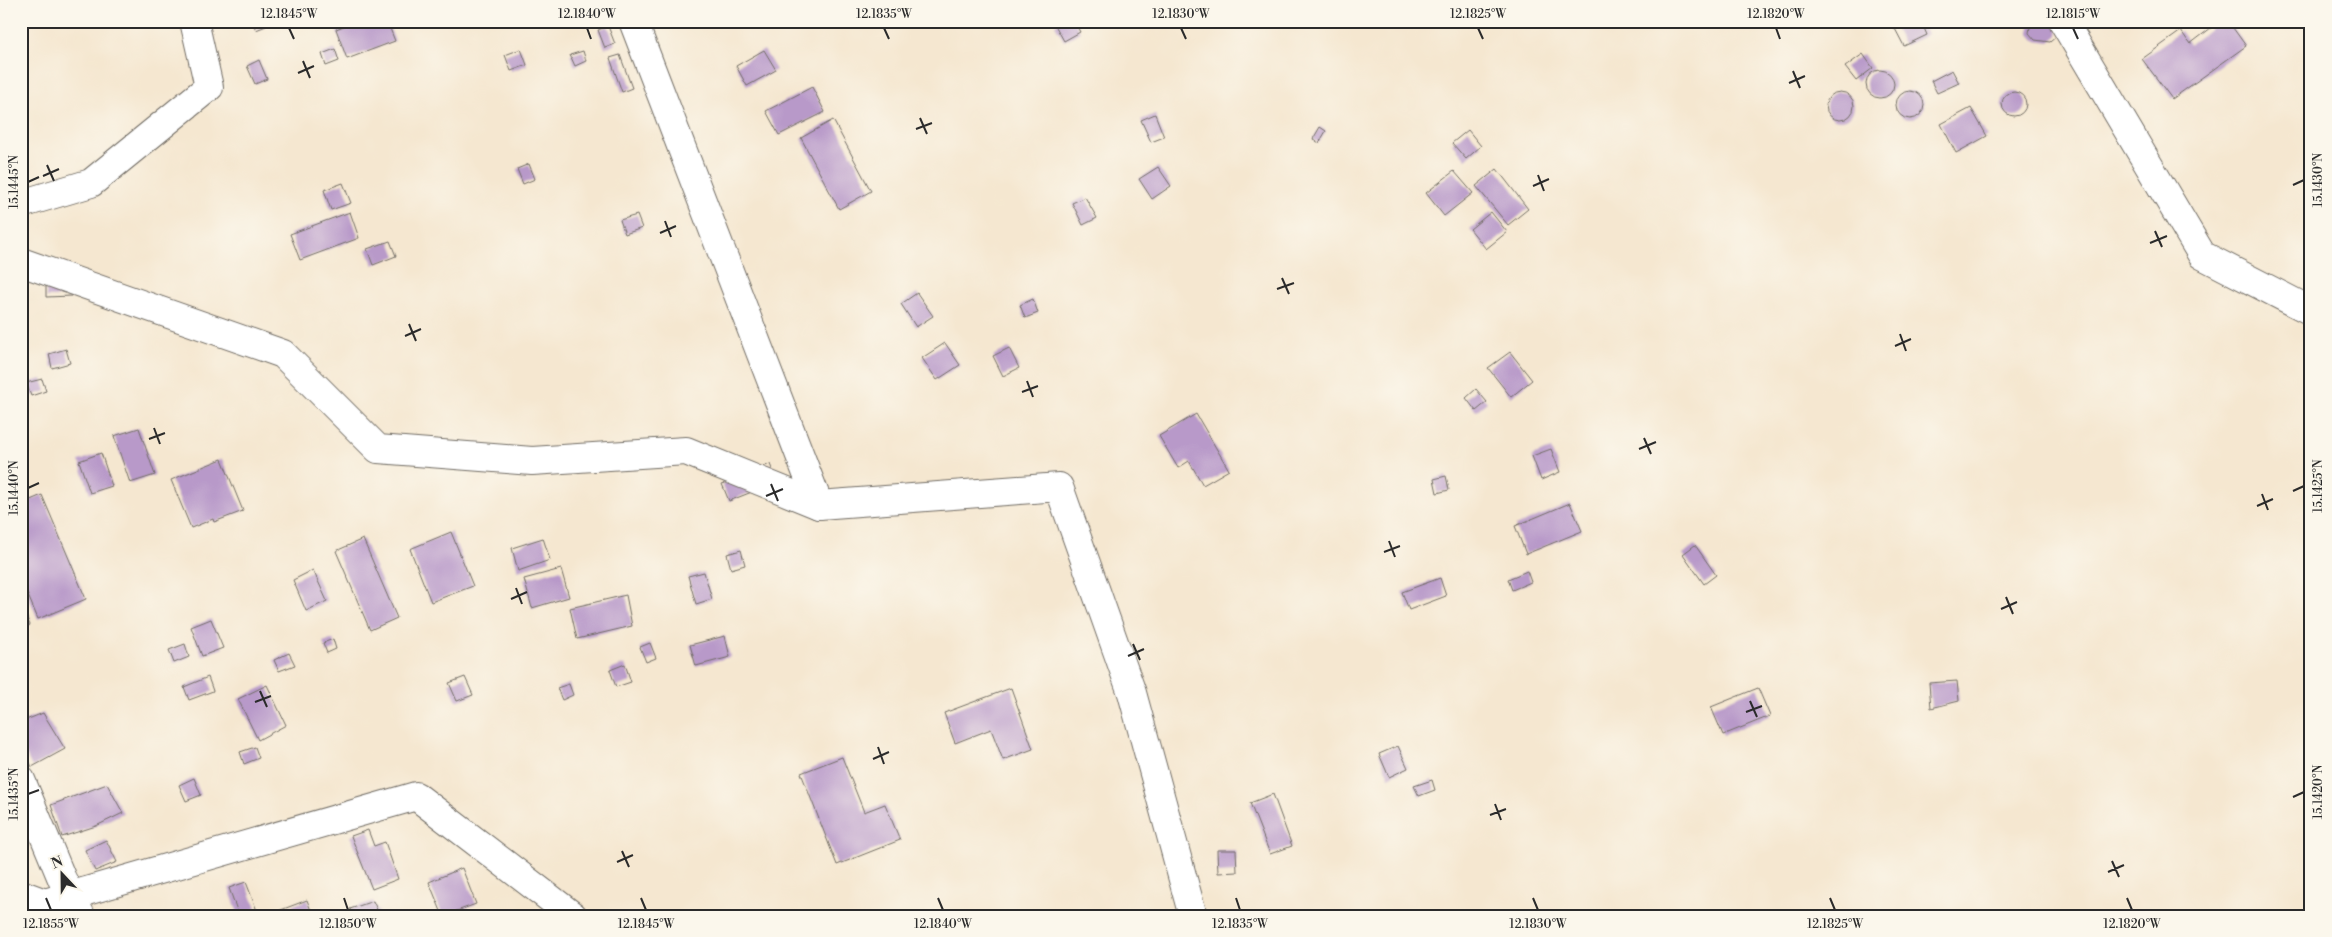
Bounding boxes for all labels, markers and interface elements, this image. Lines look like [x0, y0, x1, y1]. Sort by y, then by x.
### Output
text: 12.1845°W [261, 7, 318, 22]
text: 12.1840°W [558, 7, 617, 22]
text: 12.1835°W [856, 7, 913, 22]
text: 12.1830°W [1152, 7, 1211, 22]
text: 12.1825°W [1450, 7, 1507, 22]
text: 12.1820°W [1747, 7, 1806, 22]
text: 12.1815°W [2046, 7, 2101, 22]
text: 15.1430°N [2311, 153, 2326, 207]
text: 15.1445°N [7, 155, 22, 209]
text: 15.1425°N [2311, 459, 2326, 513]
text: 15.1440°N [7, 460, 22, 516]
text: 15.1420°N [2311, 765, 2326, 819]
text: 15.1435°N [7, 767, 22, 821]
north arrow [38, 850, 88, 900]
text: N [49, 852, 66, 873]
text: 12.1855°W [23, 917, 80, 932]
text: 12.1850°W [319, 917, 378, 932]
text: 12.1845°W [618, 917, 675, 932]
text: 12.1840°W [914, 917, 973, 932]
text: 12.1835°W [1212, 917, 1269, 932]
text: 12.1830°W [1509, 917, 1568, 932]
text: 12.1825°W [1807, 917, 1864, 932]
text: 12.1820°W [2103, 917, 2162, 932]

